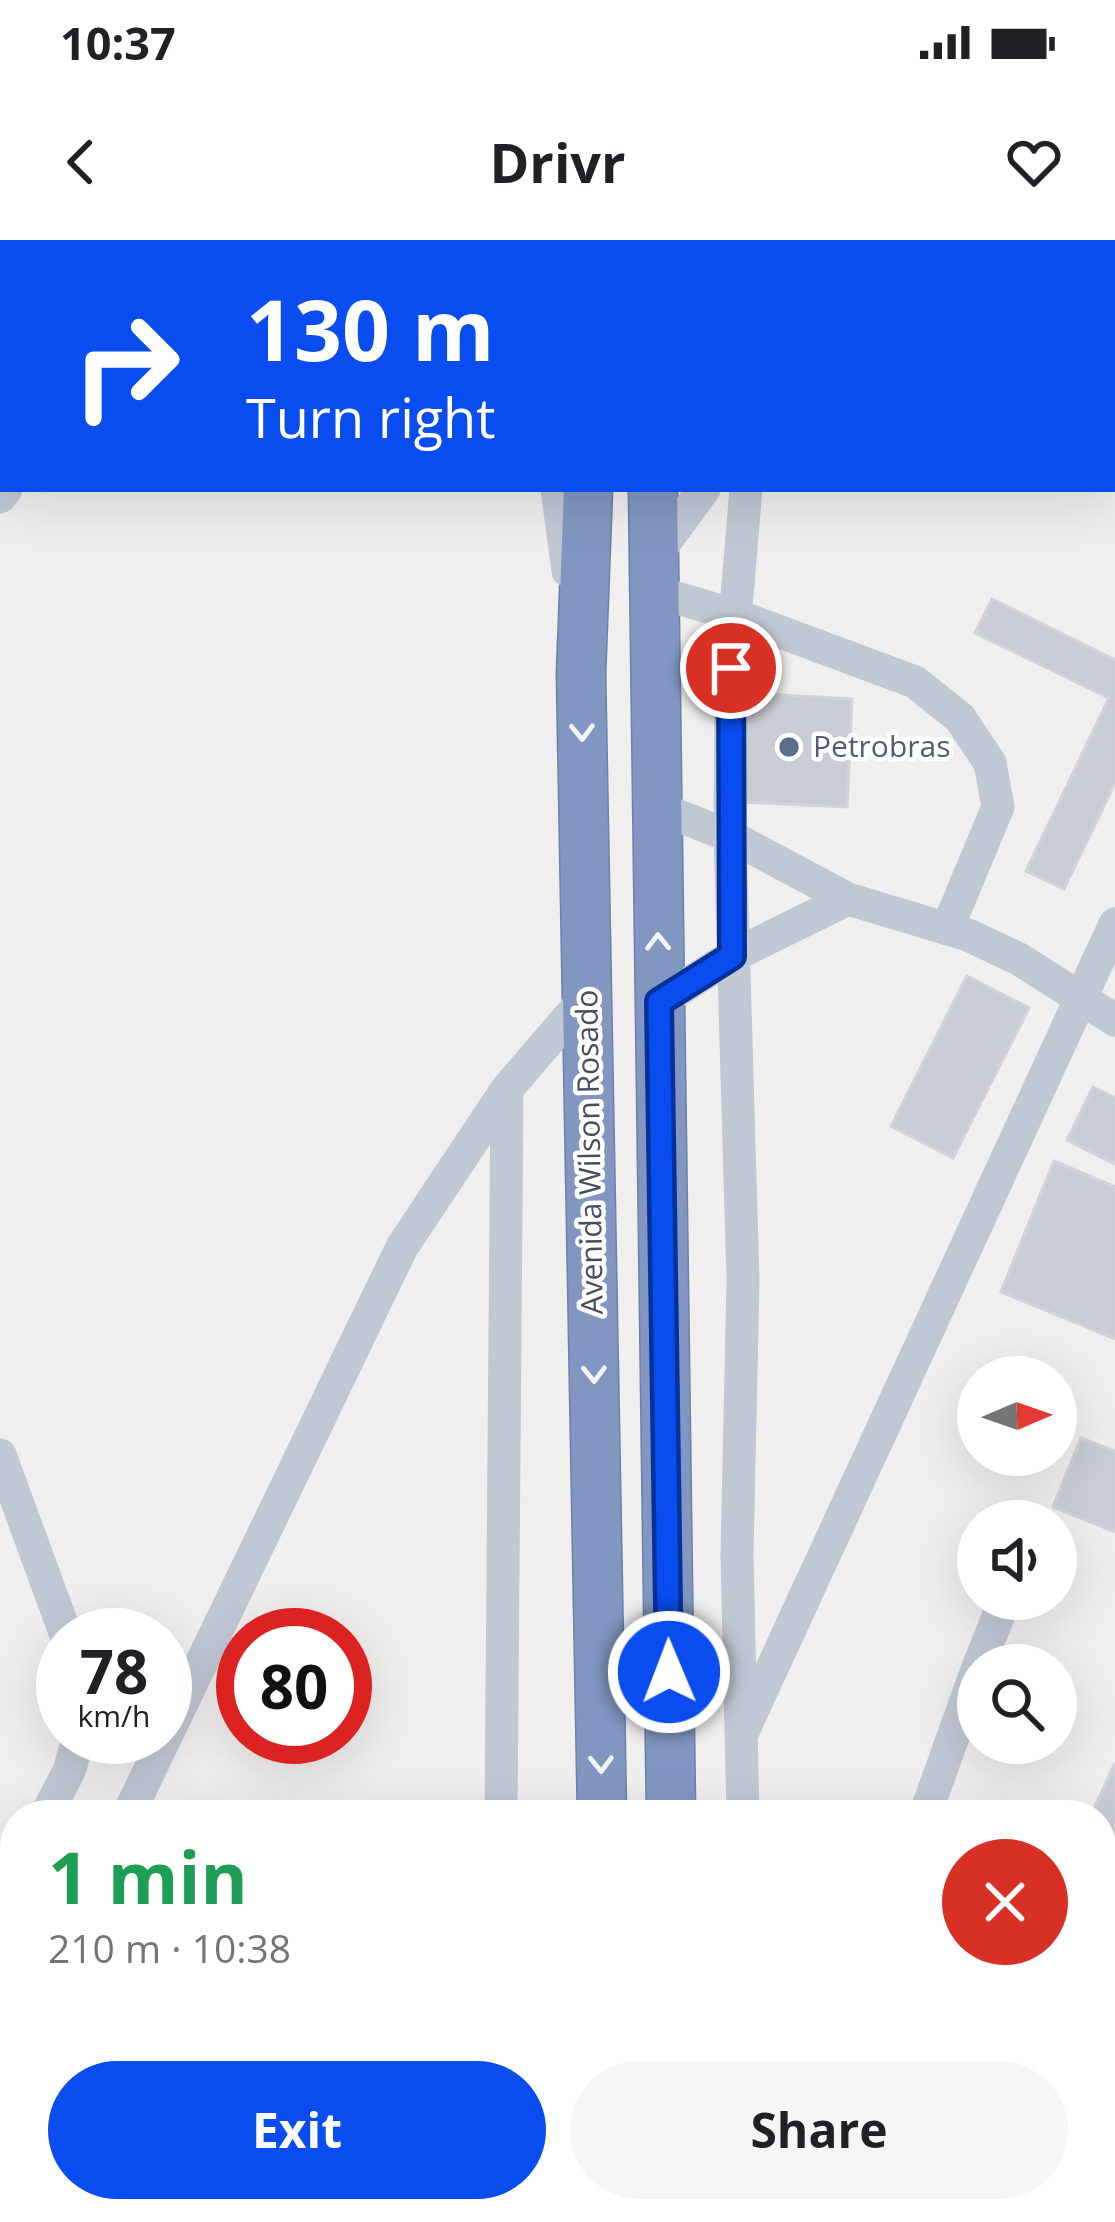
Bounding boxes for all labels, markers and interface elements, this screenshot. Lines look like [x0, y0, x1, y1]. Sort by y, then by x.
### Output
text: 10:37 [60, 12, 176, 73]
text: Drivr [489, 125, 626, 199]
icon: back [48, 129, 114, 195]
icon: heart [1001, 129, 1067, 195]
text: 130 m [246, 271, 494, 386]
icon: right [48, 288, 204, 444]
text: Turn right [246, 380, 495, 454]
pin [680, 617, 782, 719]
icon: arrive [698, 635, 764, 701]
one-way arrow [569, 723, 595, 742]
place label: Petrobras [813, 725, 950, 766]
marker: Petrobras [776, 734, 802, 760]
one-way arrow [645, 932, 671, 950]
street label: Avenida Wilson Rosado [565, 989, 612, 1315]
north arrow [957, 1356, 1077, 1476]
map controls [957, 1356, 1077, 1764]
one-way arrow [581, 1365, 607, 1384]
button: sound [957, 1500, 1077, 1620]
speed limit sign: 80 [216, 1608, 372, 1764]
position arrow [606, 1609, 732, 1735]
text: 78 [80, 1630, 148, 1712]
button: search [957, 1644, 1077, 1764]
text: km/h [78, 1695, 150, 1736]
one-way arrow [588, 1755, 614, 1774]
text: 1 min [48, 1827, 248, 1925]
button: close [942, 1839, 1068, 1965]
text: 210 m · 10:38 [48, 1921, 291, 1974]
button: Exit [48, 2061, 546, 2199]
button: Share [570, 2061, 1068, 2199]

